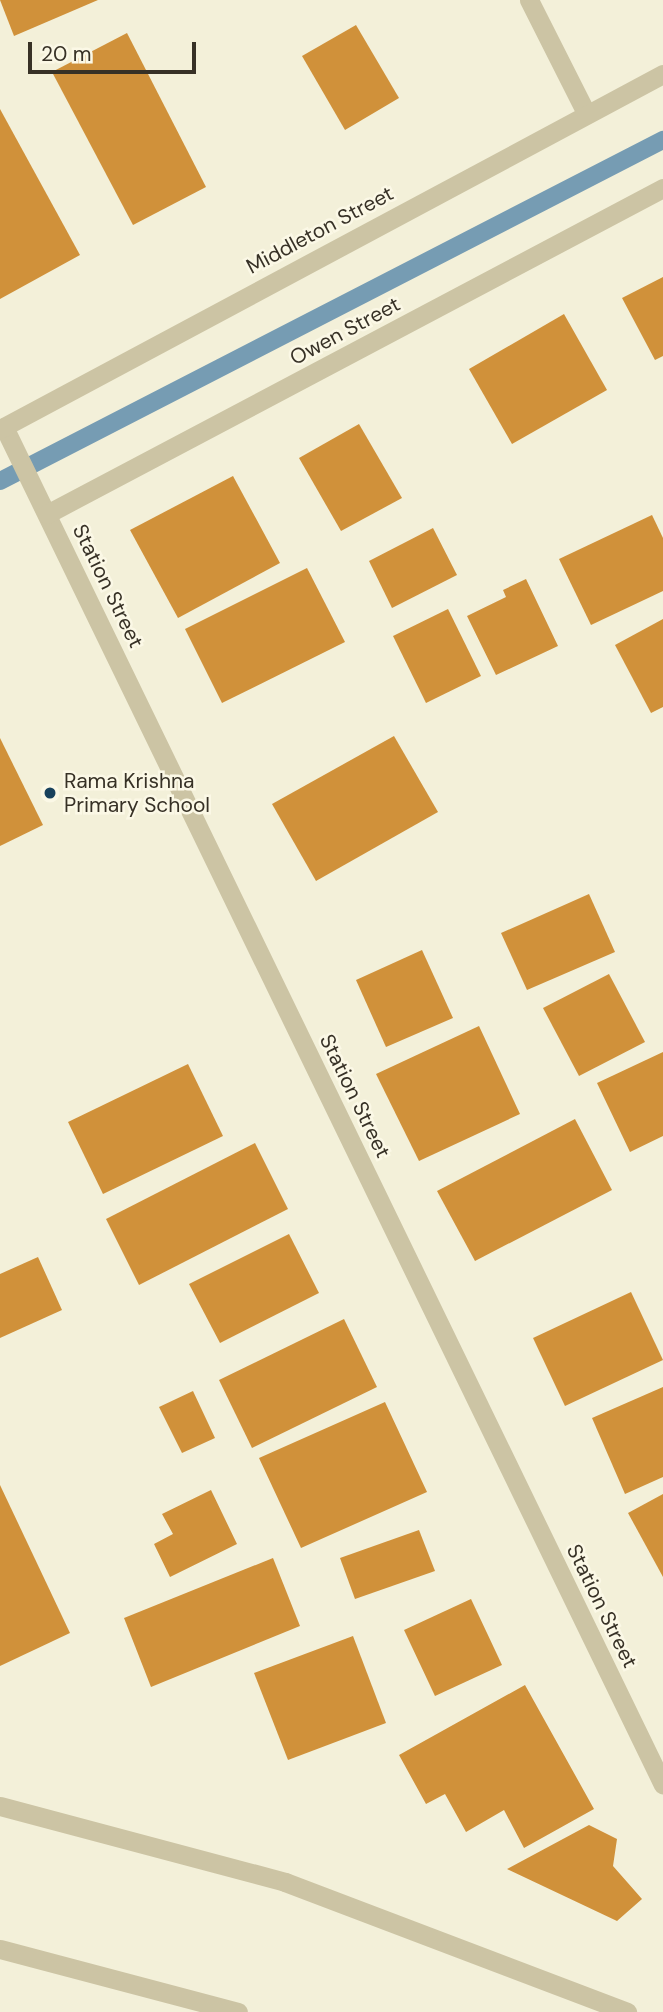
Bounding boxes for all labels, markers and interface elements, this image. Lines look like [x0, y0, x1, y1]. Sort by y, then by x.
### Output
scale bar [32, 28, 200, 72]
text: 20 m [41, 40, 92, 68]
street label: Middleton Street [242, 181, 398, 279]
street label: Owen Street [286, 291, 404, 371]
street label: Station Street [67, 520, 149, 652]
place label: Rama Krishna Primary School [64, 768, 210, 818]
marker: Rama Krishna Primary School [42, 785, 58, 801]
street label: Station Street [314, 1030, 396, 1162]
street label: Station Street [561, 1540, 643, 1672]

